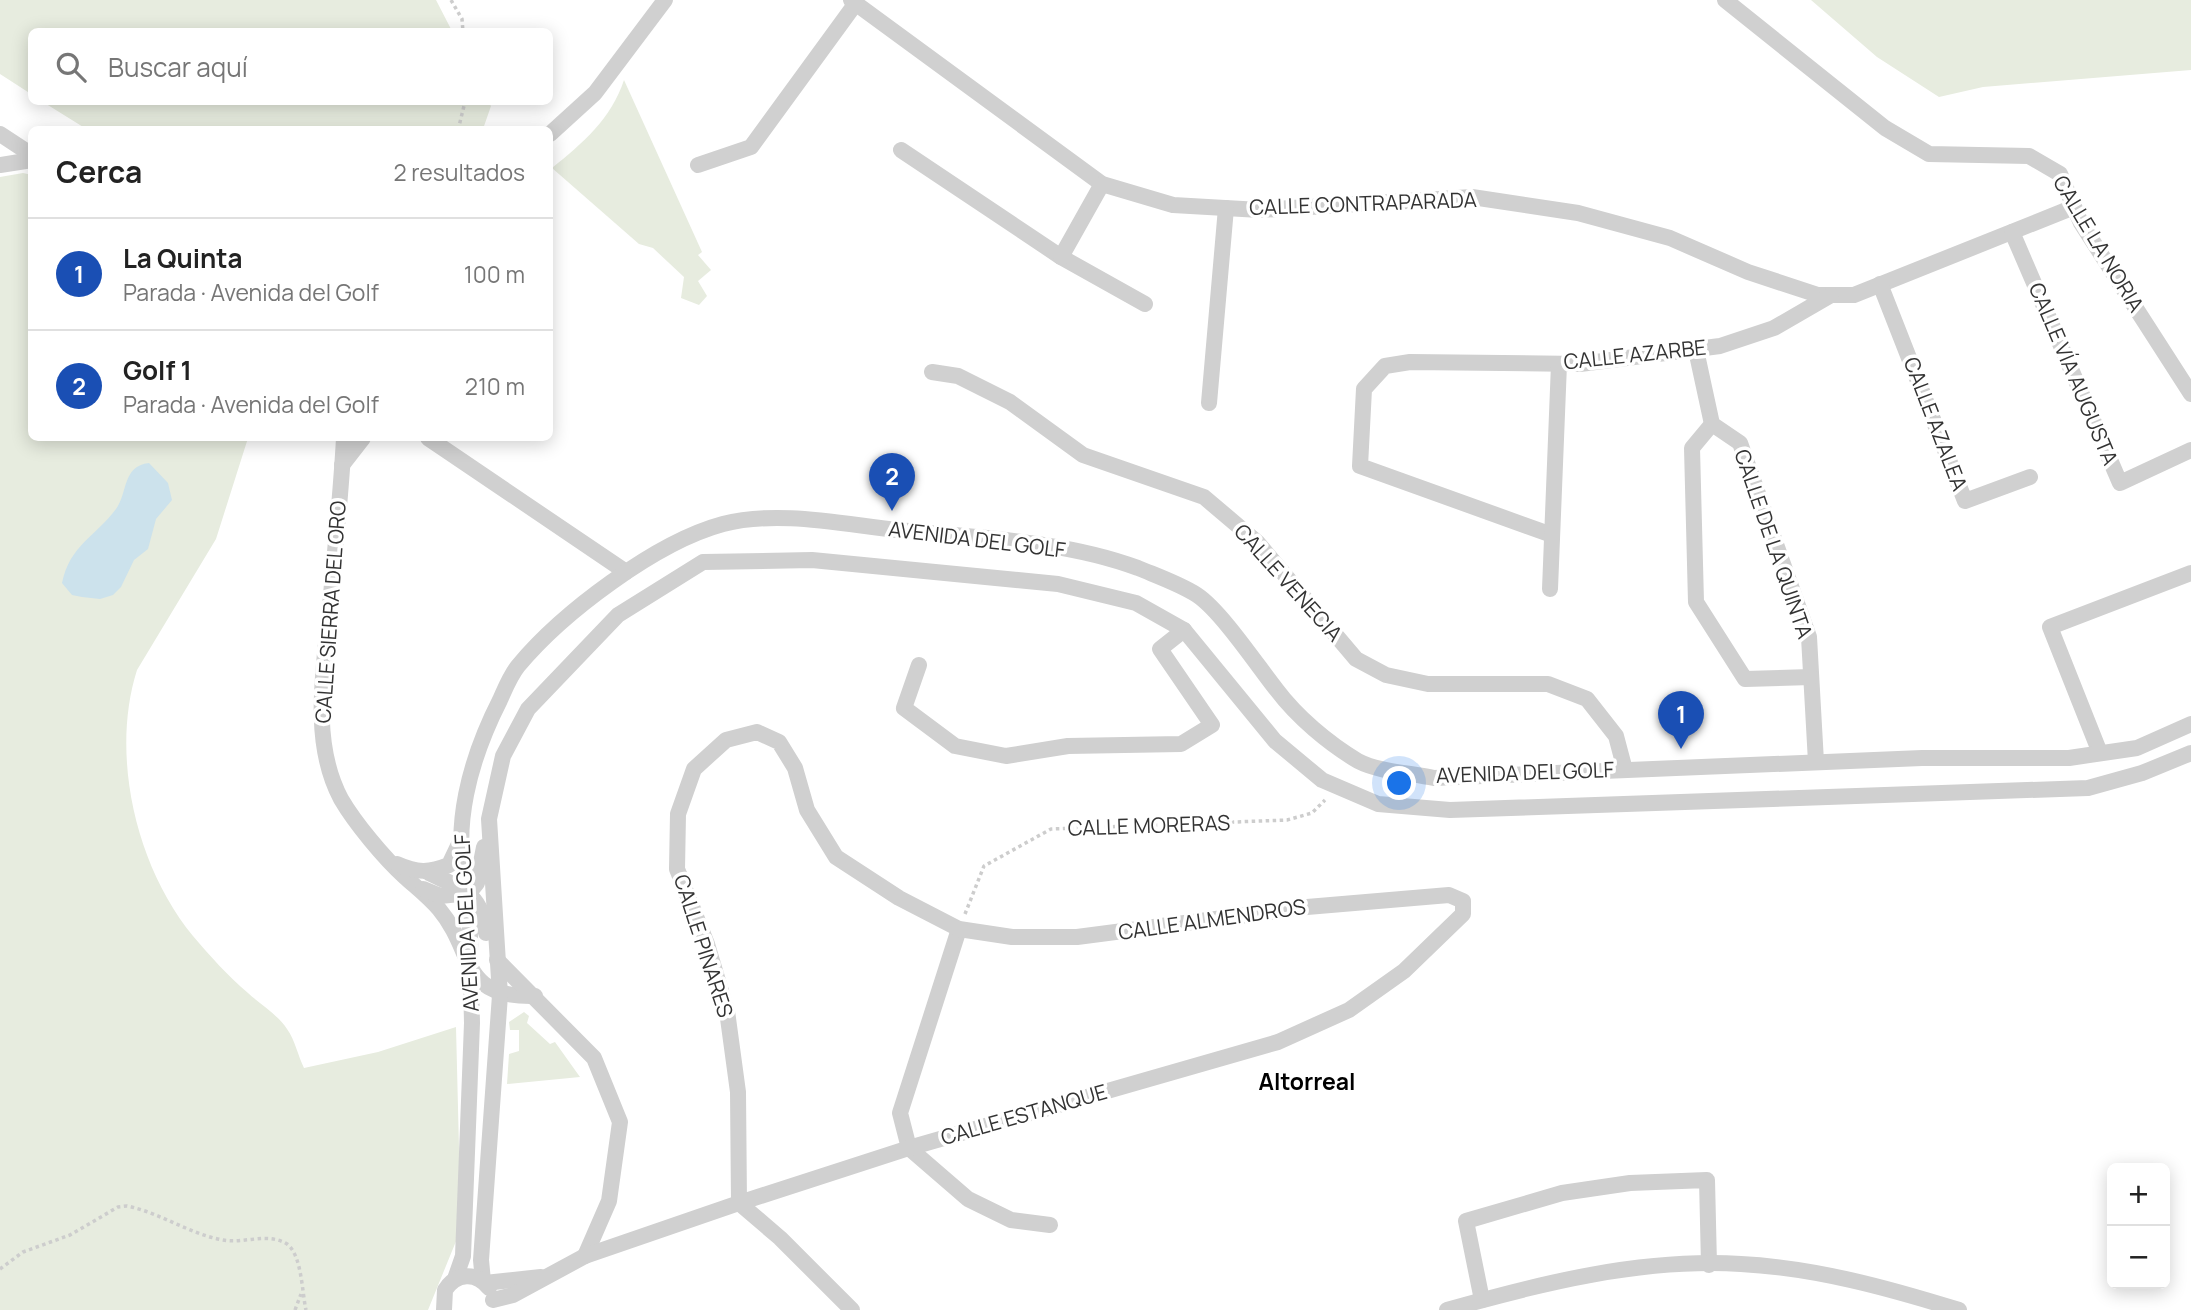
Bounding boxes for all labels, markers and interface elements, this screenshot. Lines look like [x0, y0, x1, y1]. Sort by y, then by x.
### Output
search box [28, 28, 553, 105]
icon: search [52, 48, 90, 86]
text: Buscar aquí [108, 49, 248, 85]
text: Cerca [56, 151, 142, 192]
text: 2 resultados [393, 156, 525, 188]
street label: CALLE LA NORIA [2047, 170, 2151, 317]
street label: CALLE CONTRAPARADA [1249, 185, 1477, 221]
text: La Quinta [123, 240, 243, 276]
text: 1 [74, 258, 84, 290]
text: 100 m [464, 258, 525, 290]
text: Parada · Avenida del Golf [123, 276, 379, 308]
street label: CALLE VÍA AUGUSTA [2023, 278, 2125, 469]
street label: CALLE AZARBE [1562, 333, 1708, 375]
text: Golf 1 [123, 352, 192, 388]
street label: CALLE AZALEA [1898, 353, 1974, 494]
text: 2 [72, 370, 86, 402]
text: 210 m [465, 370, 525, 402]
text: Parada · Avenida del Golf [123, 388, 379, 420]
street label: CALLE DE LA QUINTA [1728, 445, 1820, 642]
pin: 2 [869, 453, 915, 511]
street label: CALLE SIERRA DEL ORO [308, 500, 352, 724]
street label: AVENIDA DEL GOLF [887, 514, 1068, 564]
street label: CALLE VENECIA [1228, 518, 1349, 647]
pin: 1 [1658, 691, 1704, 749]
street label: AVENIDA DEL GOLF [1435, 755, 1615, 789]
your location [1382, 766, 1416, 800]
street label: CALLE MORERAS [1067, 808, 1231, 842]
street label: AVENIDA DEL GOLF [447, 833, 485, 1013]
street label: CALLE PINARES [668, 871, 740, 1021]
street label: CALLE ALMENDROS [1116, 892, 1307, 946]
district label: Altorreal [1259, 1065, 1355, 1097]
street label: CALLE ESTANQUE [937, 1077, 1110, 1151]
map controls [2107, 1163, 2170, 1289]
button: + [2107, 1163, 2170, 1226]
button: − [2107, 1226, 2170, 1289]

